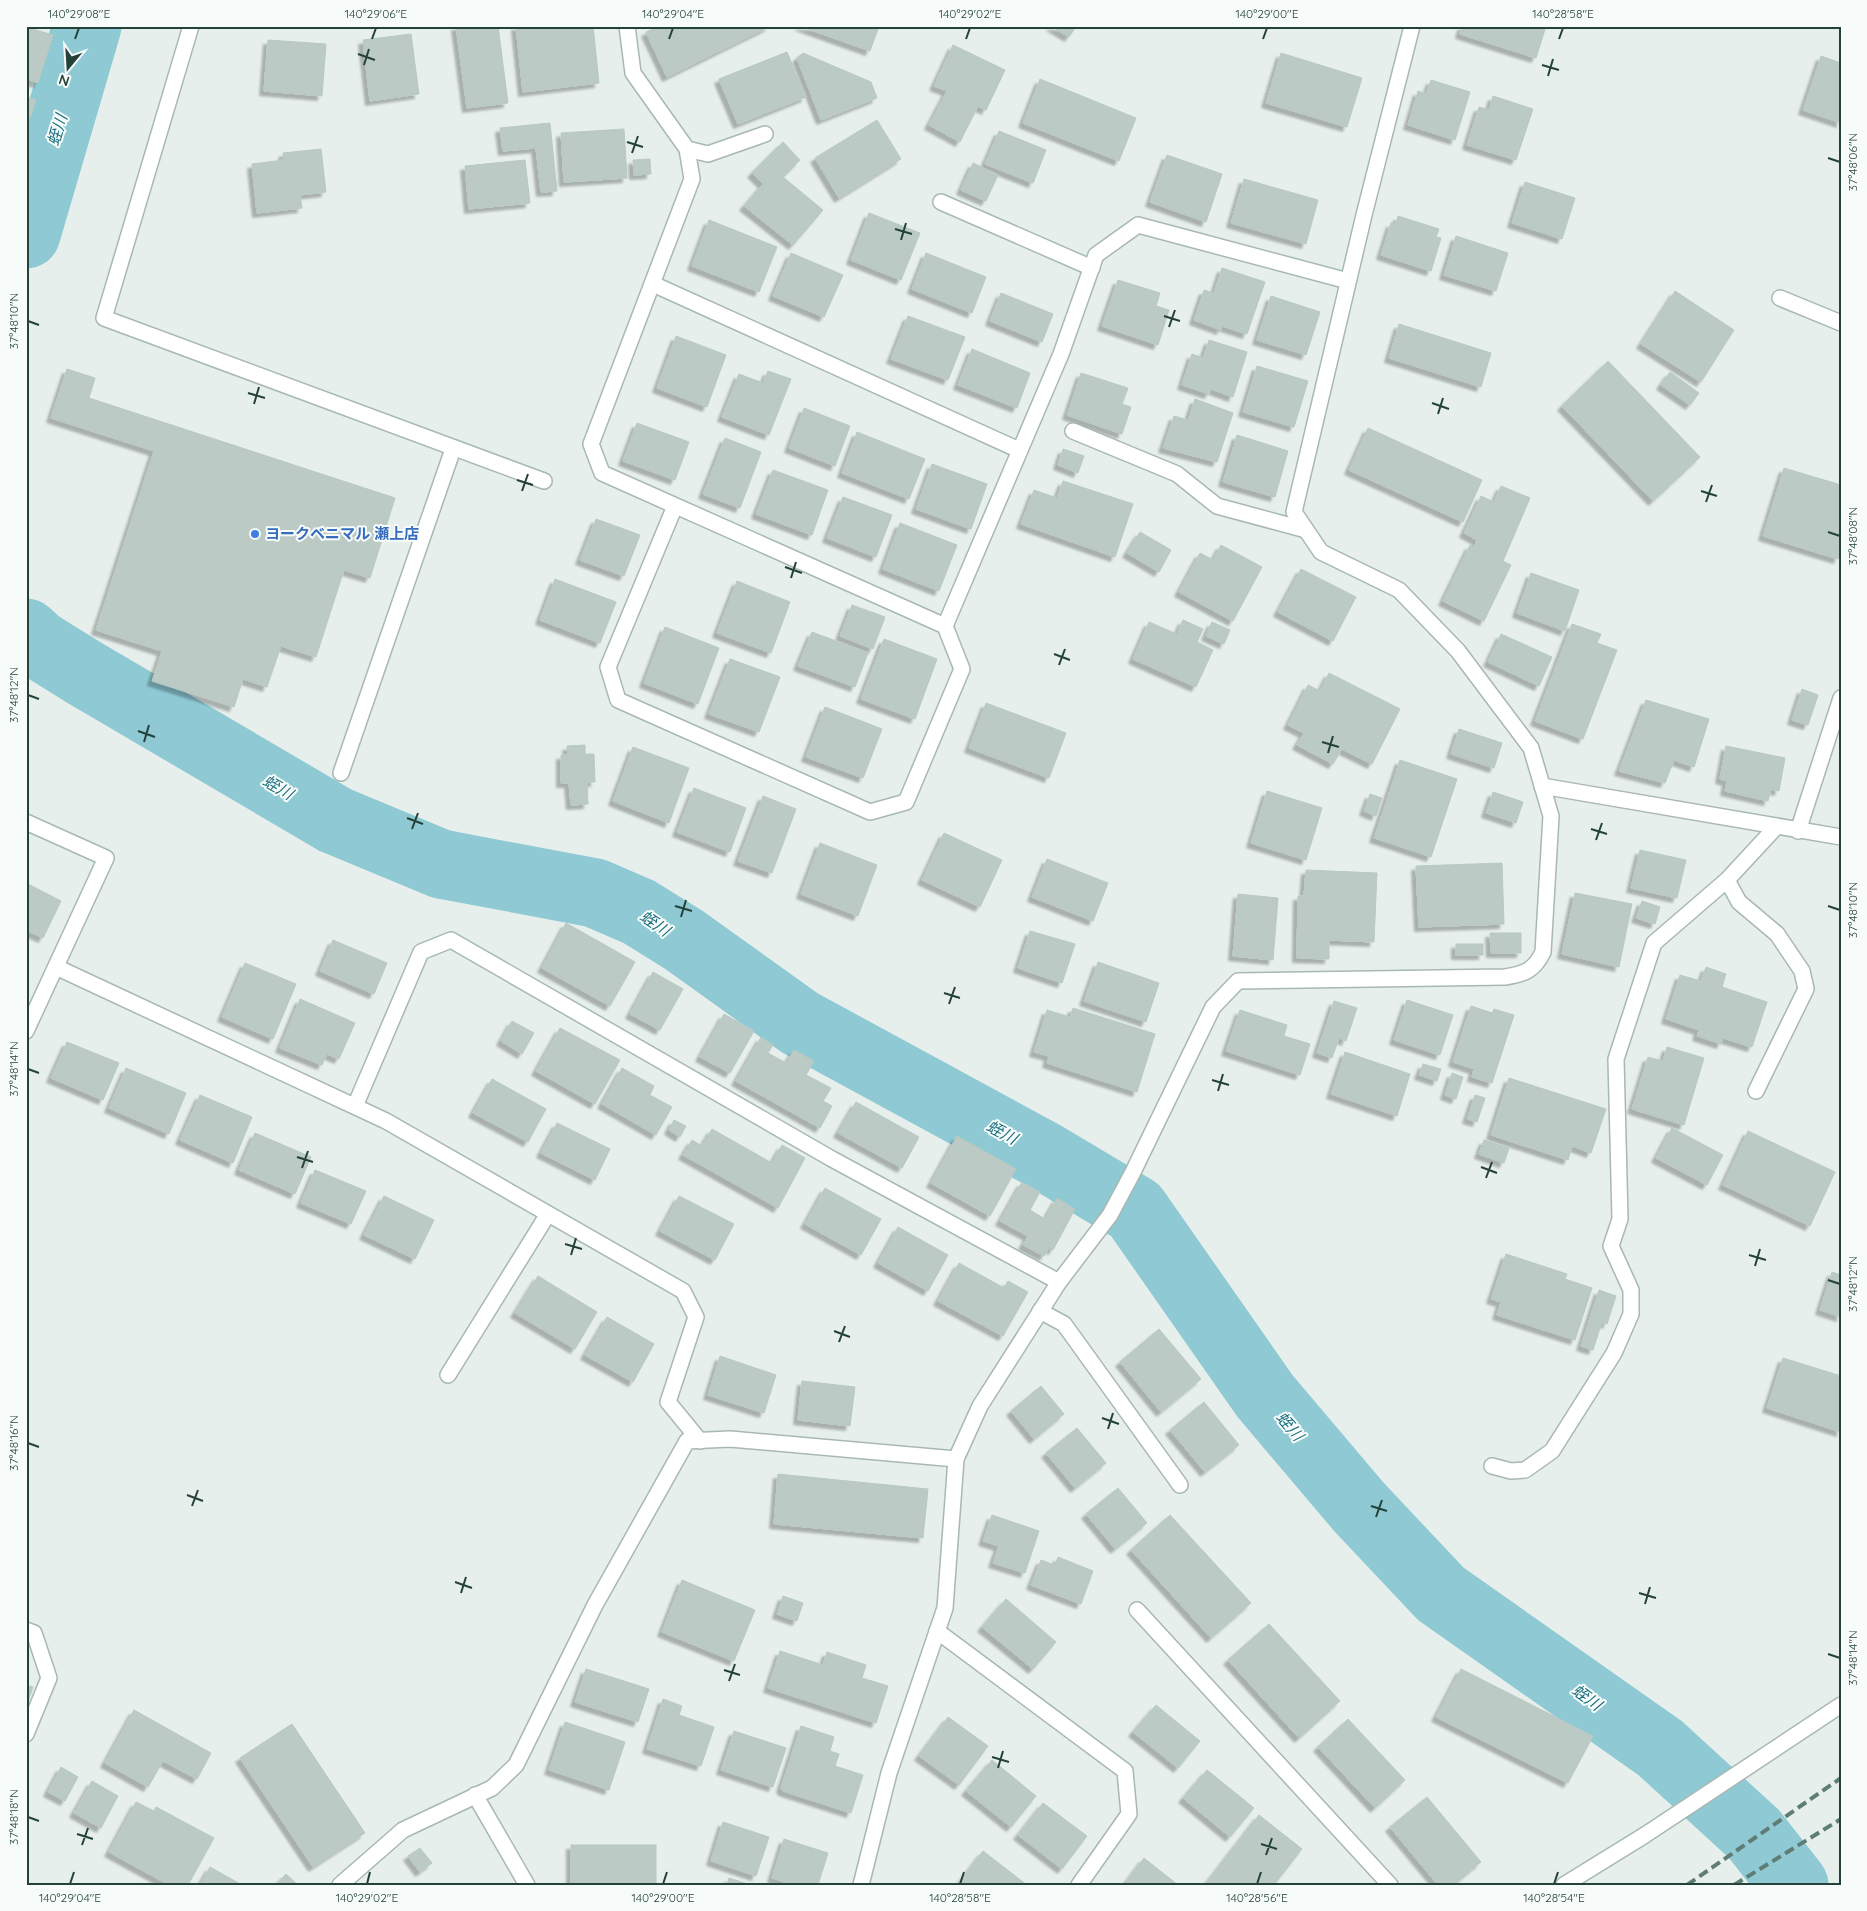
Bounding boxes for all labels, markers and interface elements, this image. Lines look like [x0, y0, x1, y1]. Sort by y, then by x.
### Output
text: 140°29'08"E [48, 6, 110, 21]
text: 140°29'06"E [345, 6, 407, 21]
text: 140°29'04"E [642, 6, 704, 21]
text: 140°29'02"E [939, 6, 1001, 21]
text: 140°29'00"E [1235, 6, 1299, 21]
text: 140°28'58"E [1532, 6, 1594, 21]
north arrow [42, 42, 92, 92]
text: N [56, 70, 72, 91]
water label: 蛭川 [43, 110, 72, 148]
text: 37°48'06"N [1845, 133, 1860, 191]
text: 37°48'10"N [6, 293, 21, 349]
text: 37°48'08"N [1845, 507, 1860, 565]
place label: ヨークベニマル 瀬上店 [265, 524, 419, 543]
marker: ヨークベニマル 瀬上店 [249, 528, 261, 540]
text: 37°48'12"N [6, 667, 21, 723]
water label: 蛭川 [259, 770, 299, 805]
text: 37°48'10"N [1845, 882, 1860, 938]
water label: 蛭川 [636, 906, 676, 941]
text: 37°48'14"N [6, 1041, 21, 1097]
water label: 蛭川 [983, 1116, 1023, 1149]
text: 37°48'12"N [1845, 1256, 1860, 1312]
water label: 蛭川 [1272, 1407, 1309, 1446]
text: 37°48'16"N [6, 1415, 21, 1471]
text: 37°48'14"N [1845, 1630, 1860, 1686]
water label: 蛭川 [1568, 1680, 1607, 1716]
text: 37°48'18"N [6, 1789, 21, 1845]
text: 140°29'04"E [39, 1890, 101, 1905]
text: 140°29'02"E [336, 1890, 398, 1905]
text: 140°29'00"E [631, 1890, 695, 1905]
text: 140°28'58"E [929, 1890, 991, 1905]
text: 140°28'56"E [1226, 1890, 1288, 1905]
text: 140°28'54"E [1523, 1890, 1585, 1905]

